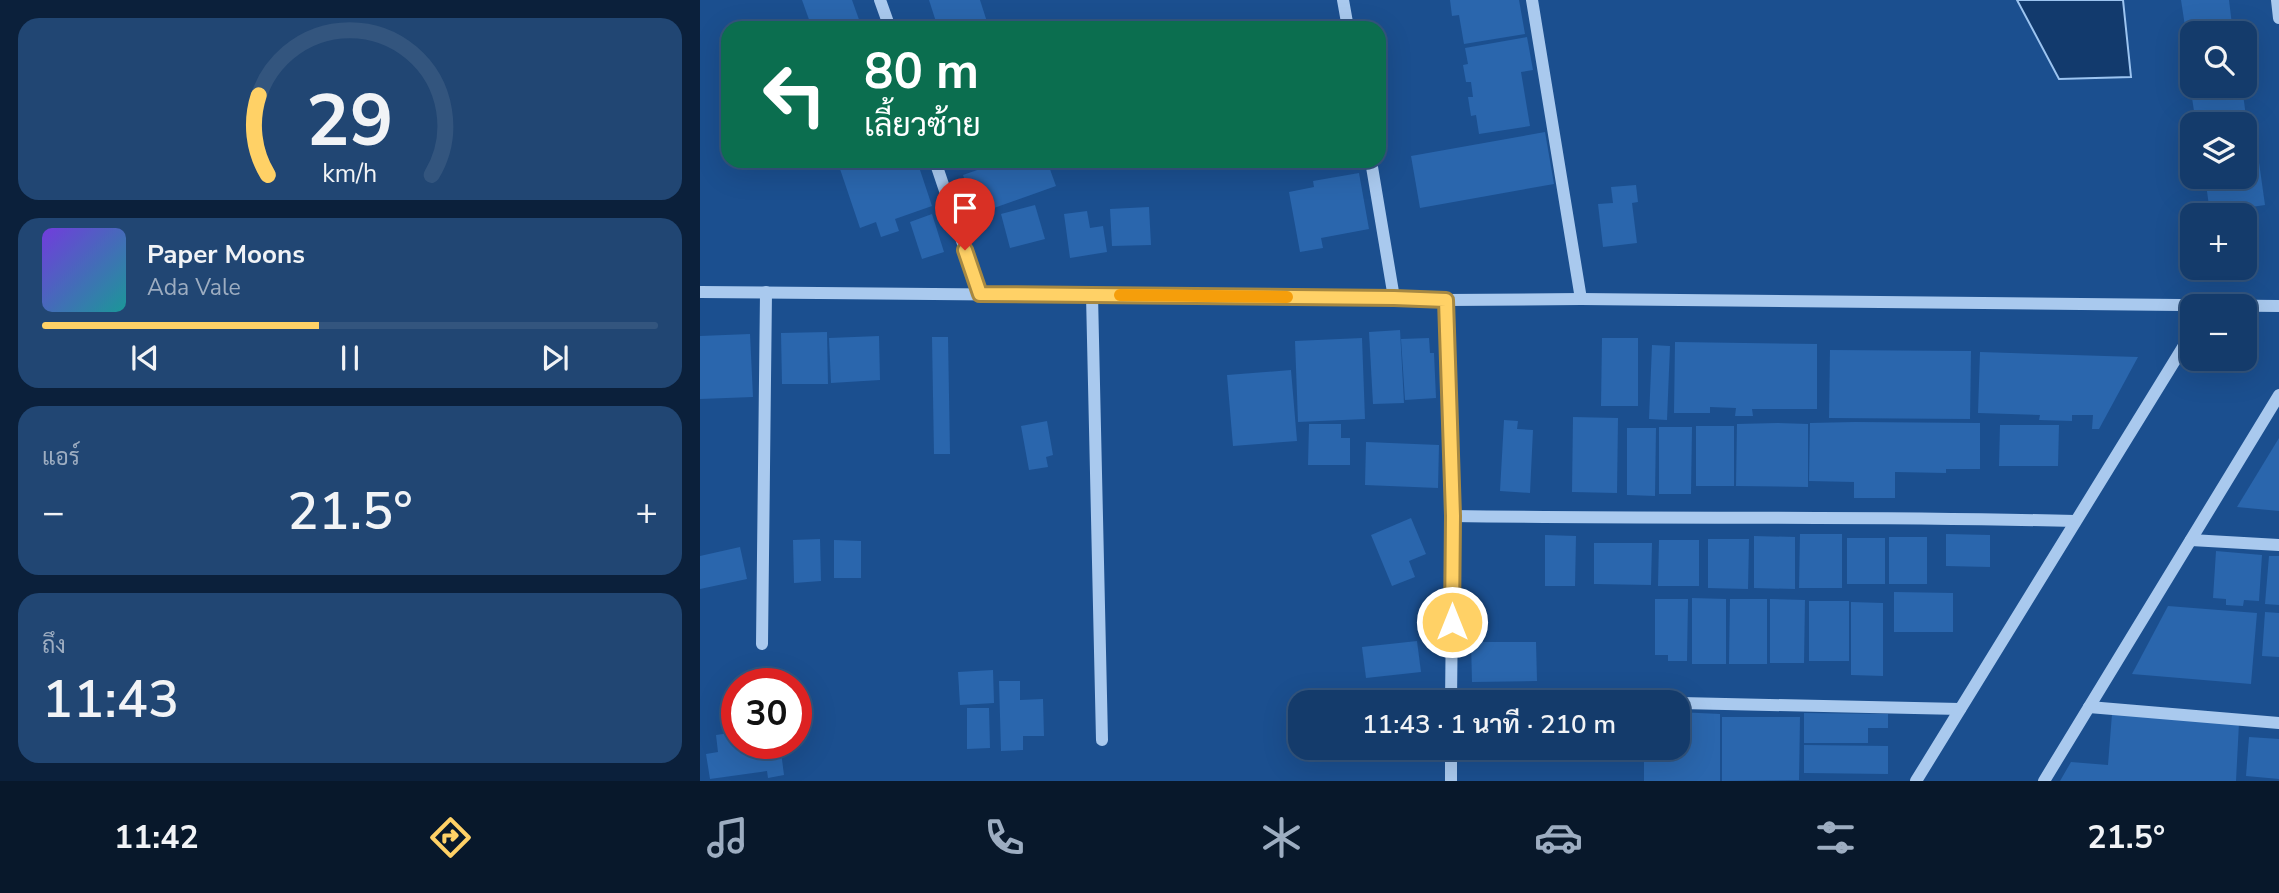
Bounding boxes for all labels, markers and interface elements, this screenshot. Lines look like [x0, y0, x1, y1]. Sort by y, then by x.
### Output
map controls [2180, 21, 2257, 371]
button: search [2180, 21, 2257, 98]
text: 80 m [864, 38, 979, 105]
icon: left [749, 49, 840, 140]
text: 29 [306, 71, 394, 171]
text: เลี้ยวซ้าย [864, 104, 981, 147]
button: layers [2180, 112, 2257, 189]
text: km/h [322, 157, 378, 191]
pin [935, 178, 995, 250]
icon: arrive [946, 189, 984, 227]
button: + [2180, 203, 2257, 280]
text: Paper Moons [147, 237, 305, 272]
text: Ada Vale [147, 272, 241, 303]
button: − [2180, 294, 2257, 371]
icon: previous [126, 339, 164, 377]
icon: pause [331, 339, 369, 377]
icon: next [536, 339, 574, 377]
text: แอร์ [42, 442, 80, 473]
text: 21.5° [287, 476, 413, 547]
text: − [42, 487, 65, 538]
text: + [635, 487, 658, 538]
position arrow [1415, 585, 1489, 659]
text: ถึง [42, 630, 66, 661]
text: 11:43 [42, 664, 179, 735]
speed limit sign: 30 [721, 668, 812, 759]
text: 11:43 · 1 นาที · 210 m [1362, 707, 1616, 742]
icon: directions [426, 813, 475, 862]
icon: music [703, 813, 752, 862]
icon: phone [980, 813, 1029, 862]
icon: climate [1257, 813, 1306, 862]
icon: car [1534, 813, 1583, 862]
icon: filters [1811, 813, 1860, 862]
text: 11:42 [114, 816, 199, 859]
text: 21.5° [2087, 816, 2165, 859]

